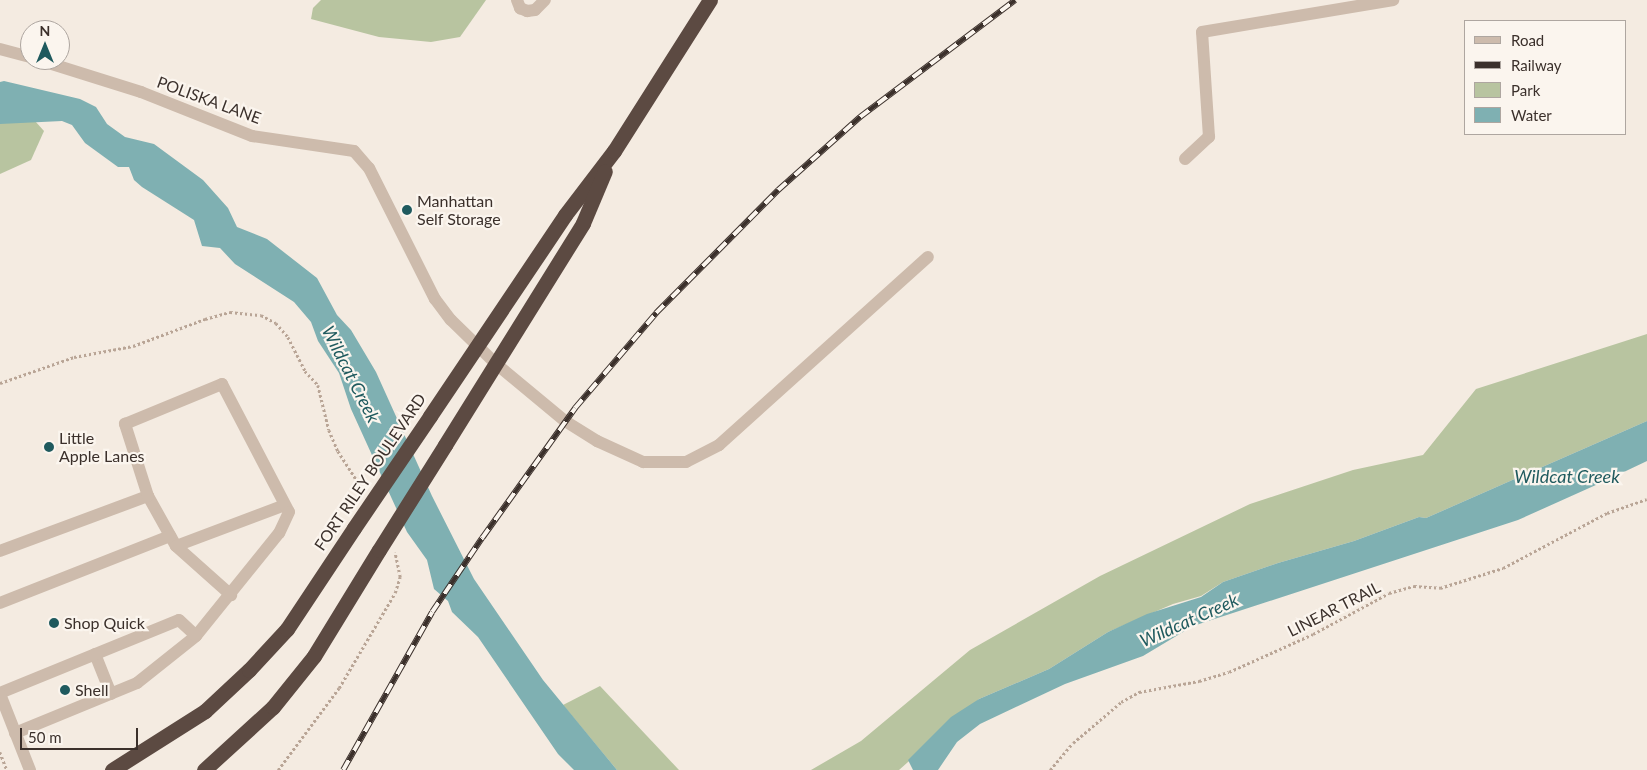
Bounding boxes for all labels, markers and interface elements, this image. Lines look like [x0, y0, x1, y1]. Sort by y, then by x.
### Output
north arrow [20, 20, 70, 70]
legend [1464, 20, 1627, 135]
text: N [40, 22, 50, 39]
text: Road [1511, 31, 1544, 49]
text: Railway [1511, 56, 1562, 74]
street label: POLISKA LANE [154, 72, 264, 128]
text: Park [1511, 81, 1540, 99]
text: Water [1511, 106, 1552, 124]
place label: Manhattan Self Storage [417, 191, 501, 229]
marker: Manhattan Self Storage [401, 204, 413, 216]
water label: Wildcat Creek [317, 322, 385, 426]
street label: FORT RILEY BOULEVARD [310, 389, 430, 555]
place label: Little Apple Lanes [59, 428, 145, 466]
marker: Little Apple Lanes [43, 441, 55, 453]
water label: Wildcat Creek [1514, 465, 1620, 487]
street label: LINEAR TRAIL [1284, 577, 1384, 641]
water label: Wildcat Creek [1136, 589, 1242, 651]
place label: Shop Quick [64, 613, 145, 633]
marker: Shop Quick [48, 617, 60, 629]
place label: Shell [75, 680, 108, 700]
marker: Shell [59, 684, 71, 696]
scale bar [22, 718, 140, 750]
text: 50 m [28, 728, 62, 746]

